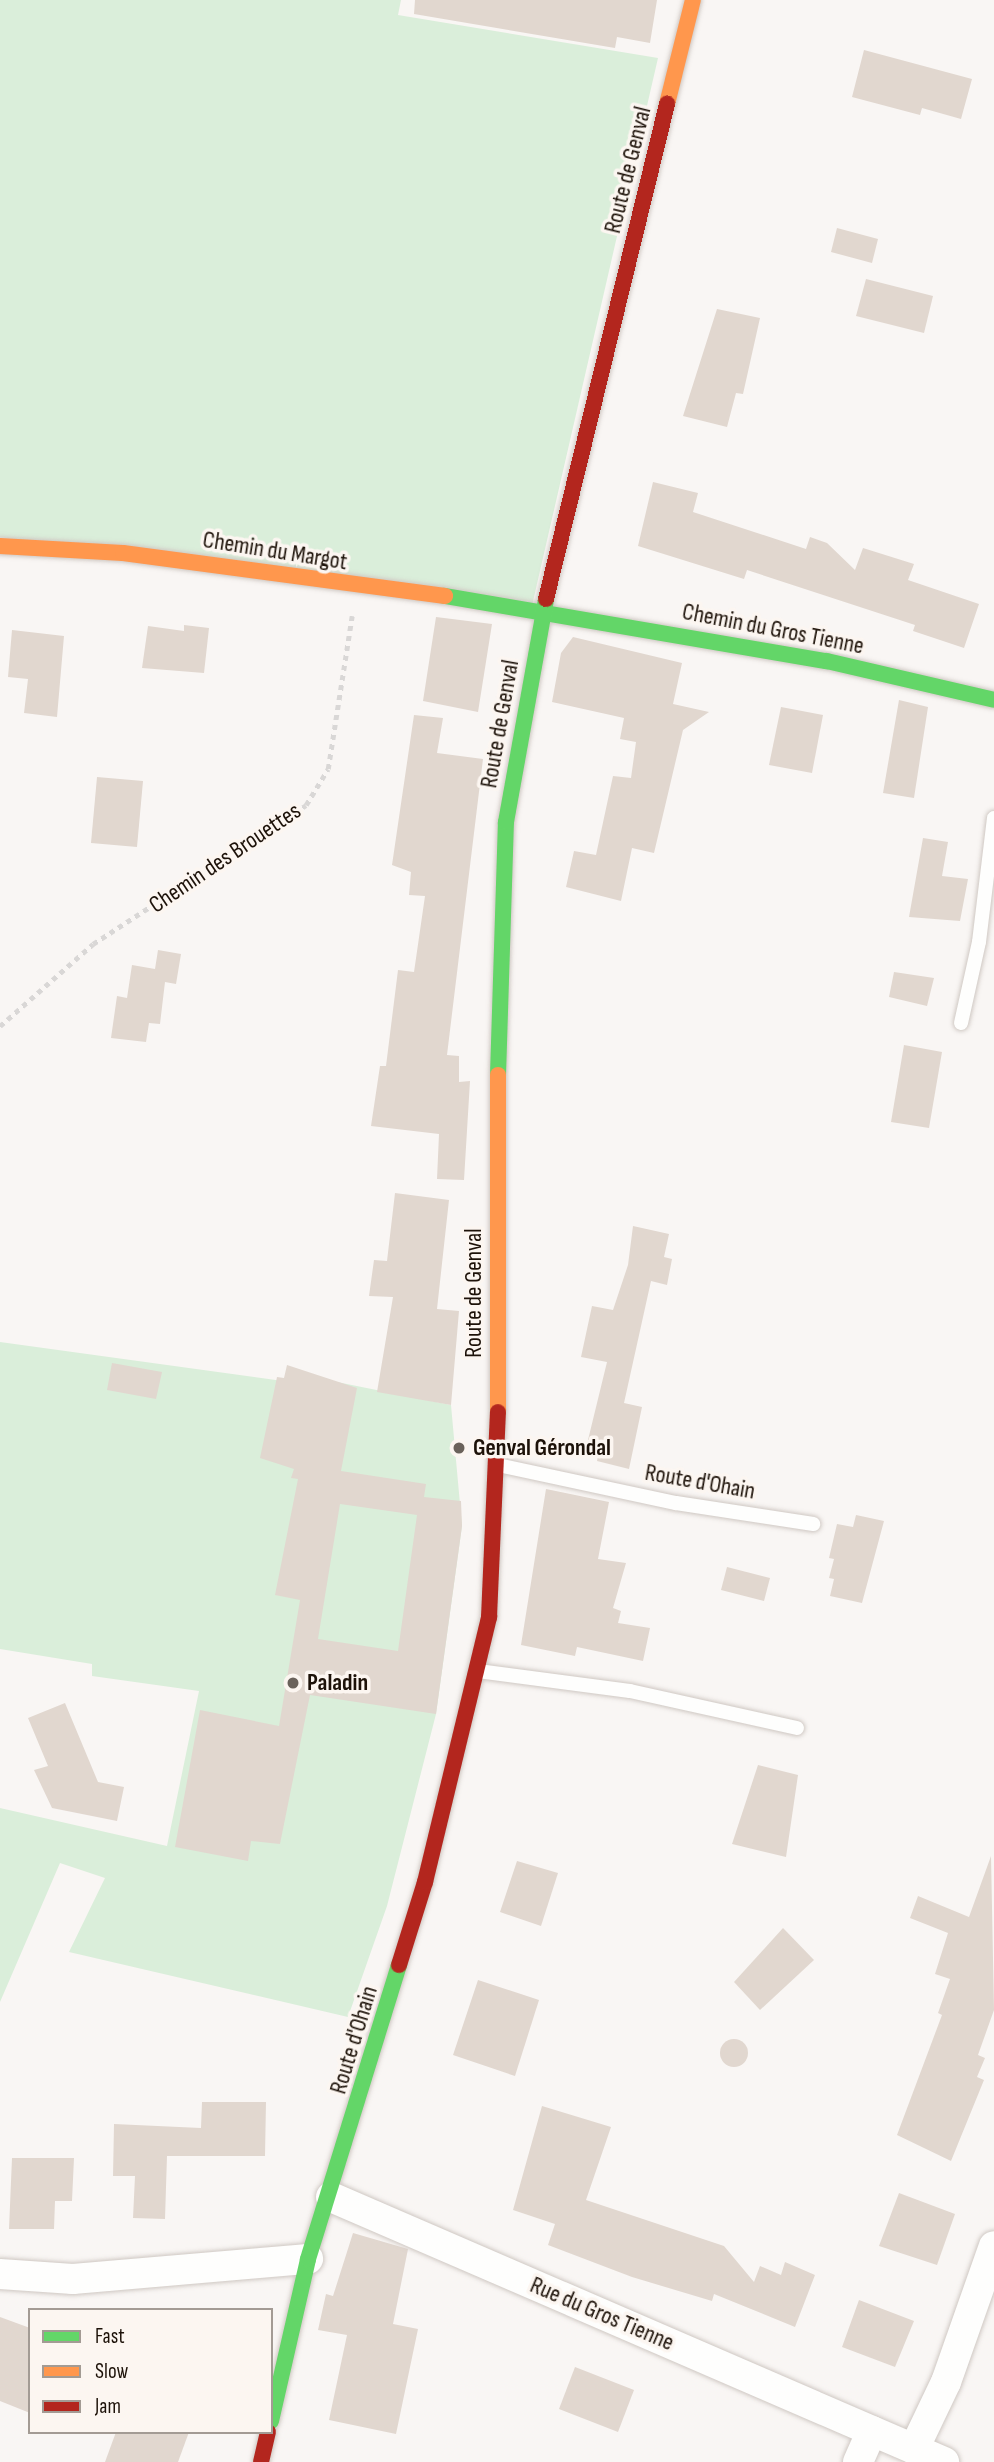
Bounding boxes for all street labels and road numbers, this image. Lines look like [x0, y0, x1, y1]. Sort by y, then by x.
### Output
street label: Route de Genval [598, 104, 658, 236]
street label: Chemin du Margot [201, 525, 349, 577]
street label: Chemin du Gros Tienne [680, 597, 866, 661]
street label: Route de Genval [475, 658, 525, 790]
street label: Chemin des Brouettes [144, 797, 306, 919]
street label: Route de Genval [460, 1228, 488, 1358]
street label: Route d'Ohain [643, 1458, 757, 1506]
street label: Route d'Ohain [324, 1983, 384, 2097]
street label: Rue du Gros Tienne [526, 2271, 678, 2357]

